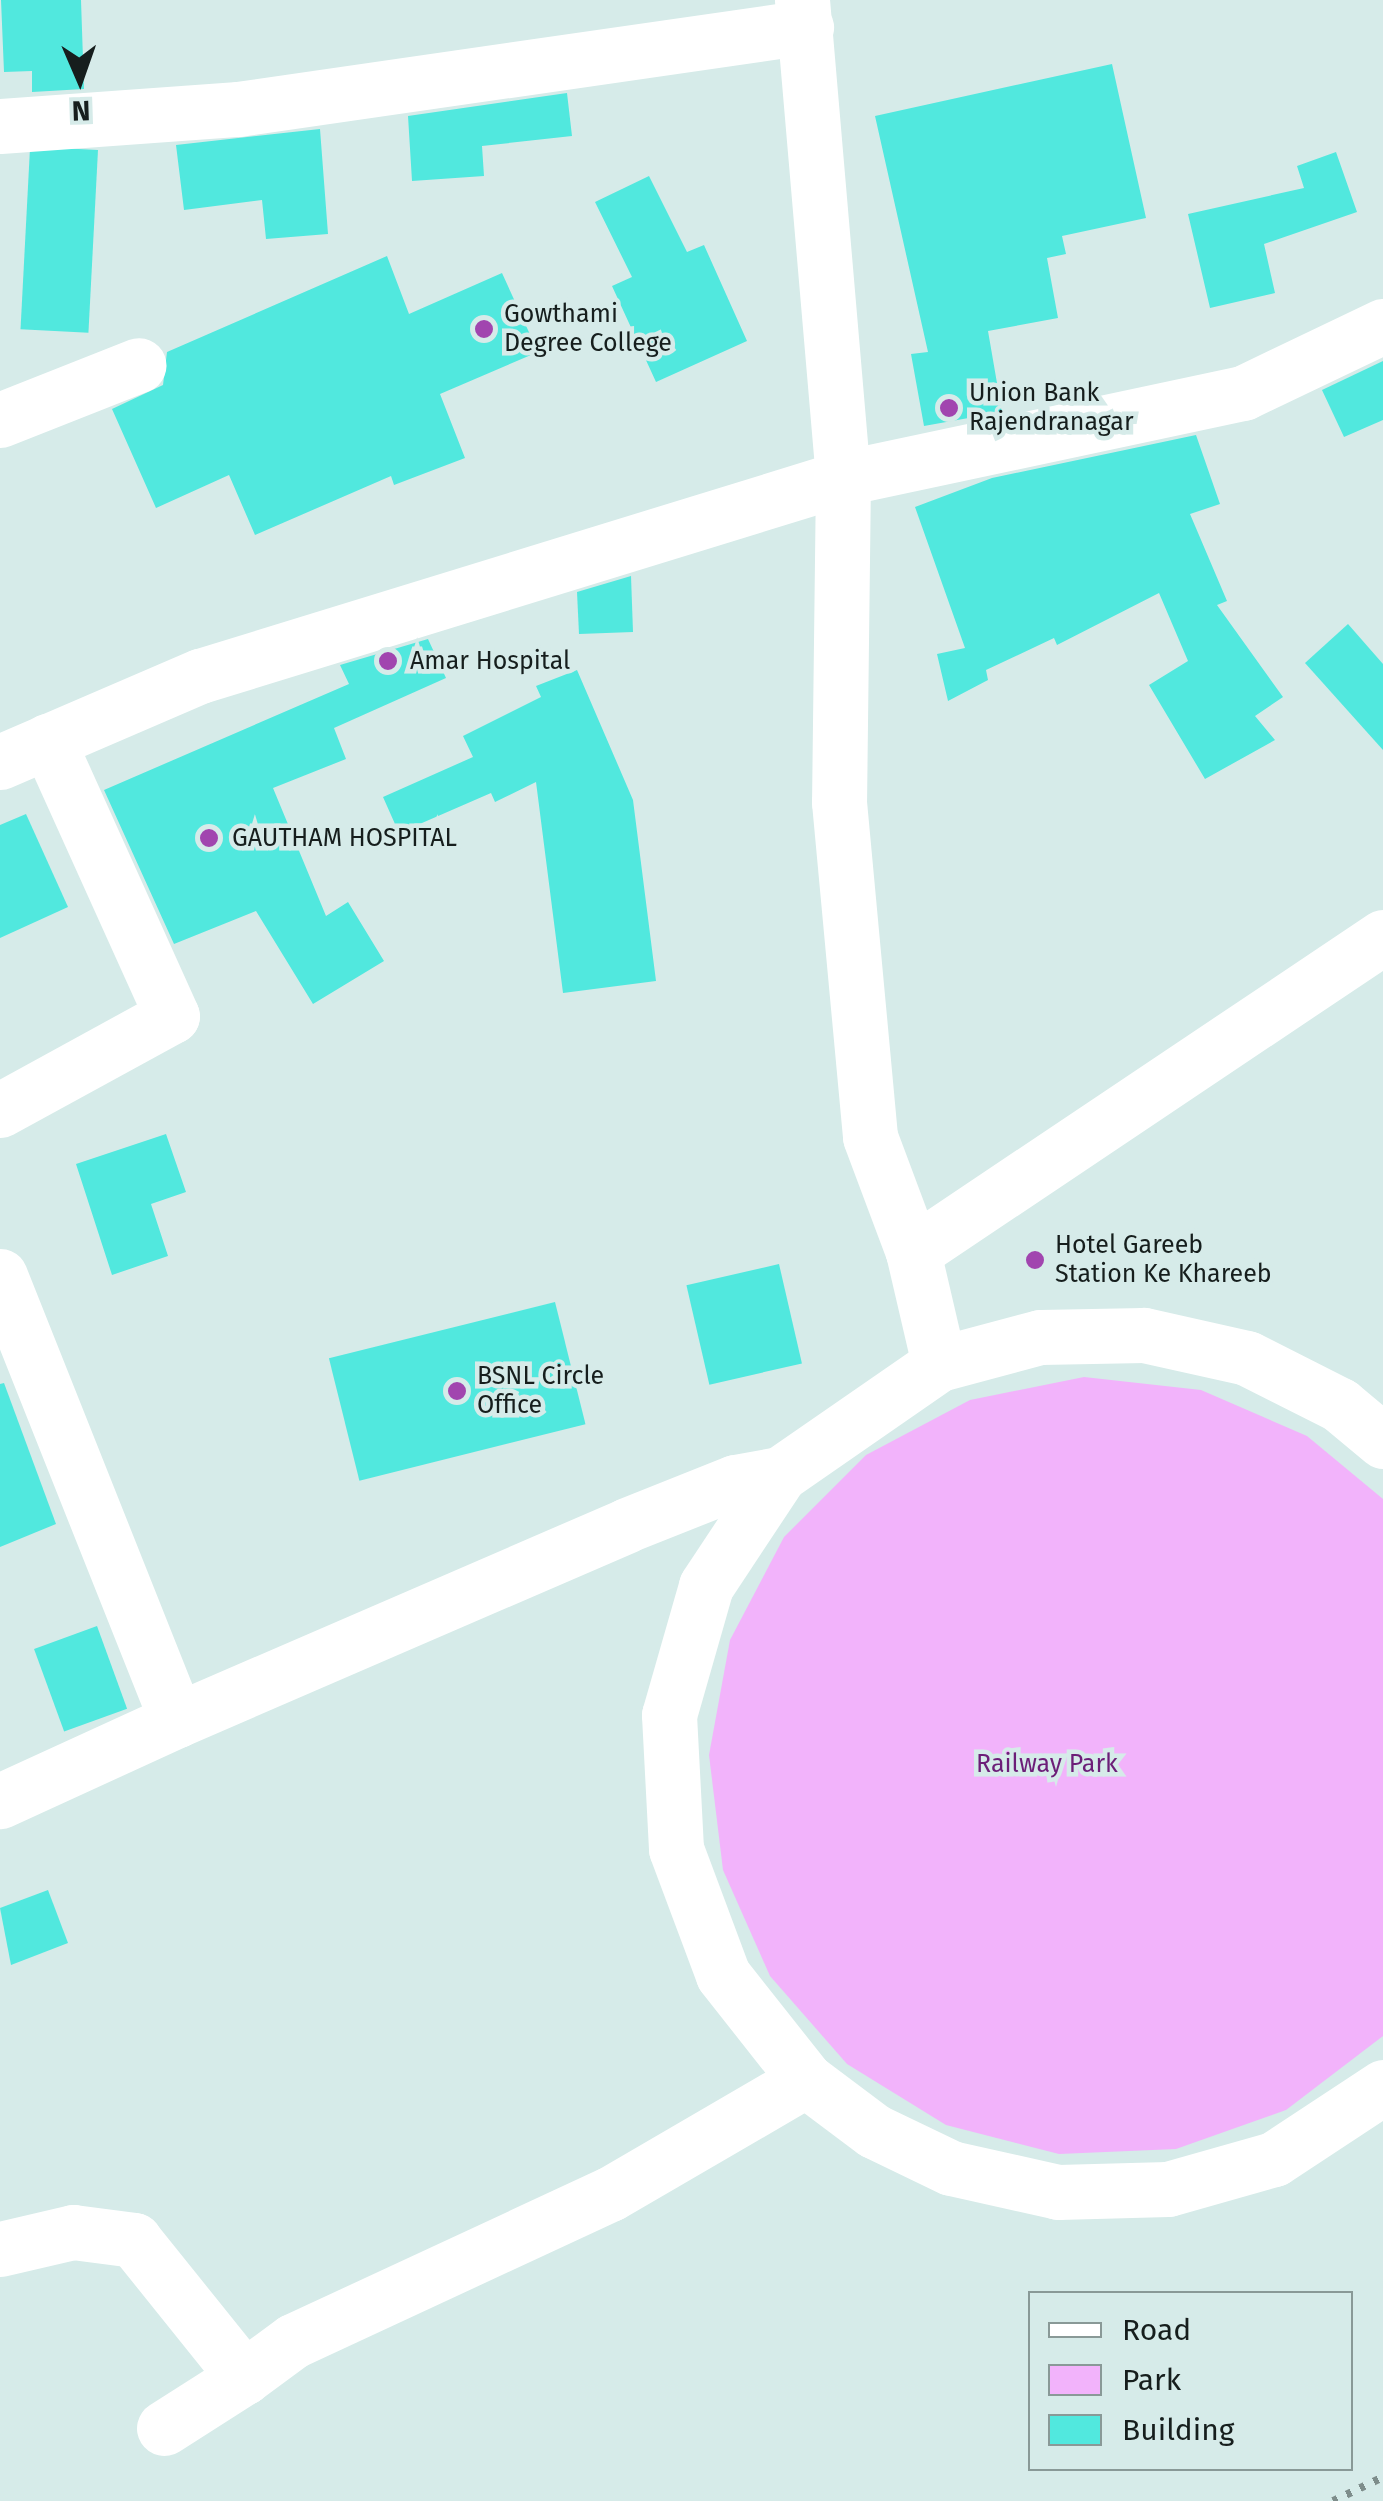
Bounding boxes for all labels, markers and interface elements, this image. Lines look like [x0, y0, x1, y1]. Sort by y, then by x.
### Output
north arrow [30, 30, 130, 130]
text: N [71, 94, 91, 127]
place label: Gowthami Degree College [504, 300, 672, 359]
marker: Gowthami Degree College [473, 318, 495, 340]
place label: Union Bank Rajendranagar [969, 379, 1134, 438]
marker: Union Bank Rajendranagar [938, 397, 960, 419]
place label: Amar Hospital [410, 646, 570, 676]
marker: Amar Hospital [375, 648, 401, 674]
place label: GAUTHAM HOSPITAL [232, 823, 457, 853]
marker: GAUTHAM HOSPITAL [196, 825, 222, 851]
place label: Hotel Gareeb Station Ke Khareeb [1055, 1231, 1272, 1290]
marker: Hotel Gareeb Station Ke Khareeb [1024, 1249, 1046, 1271]
place label: BSNL Circle Office [477, 1362, 604, 1421]
marker: BSNL Circle Office [446, 1380, 468, 1402]
park label: Railway Park [976, 1749, 1118, 1779]
legend [1028, 2291, 1353, 2471]
text: Road [1122, 2312, 1191, 2348]
text: Park [1122, 2362, 1181, 2398]
text: Building [1122, 2412, 1234, 2448]

